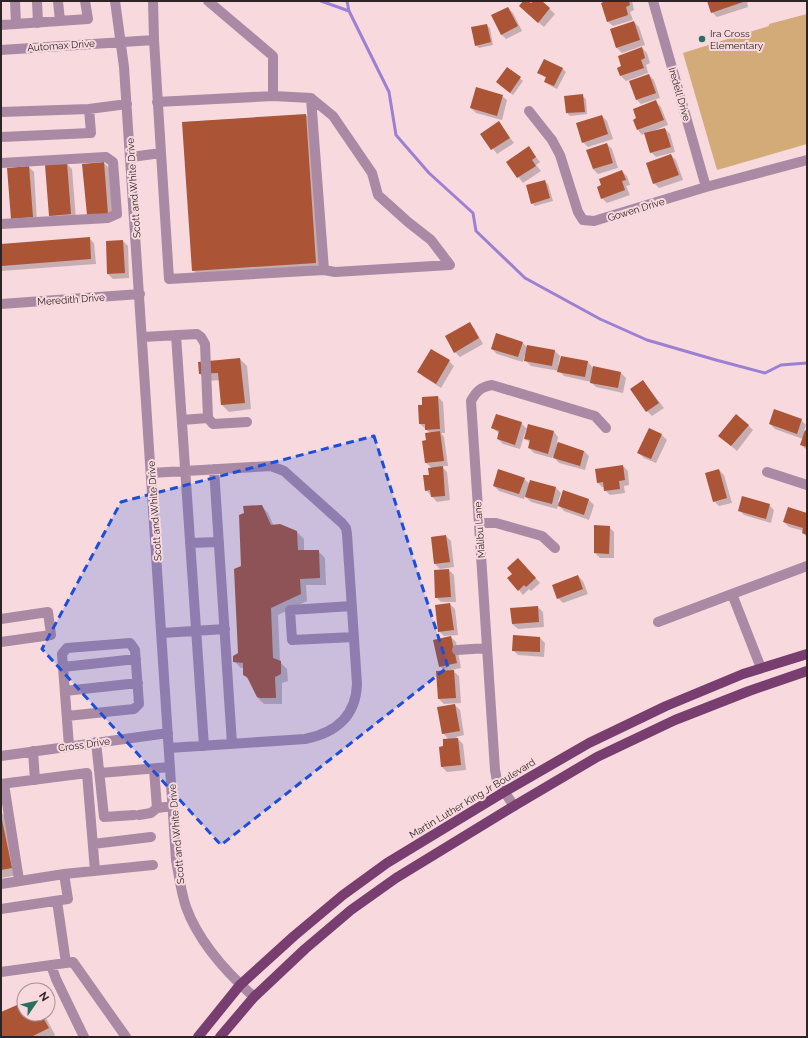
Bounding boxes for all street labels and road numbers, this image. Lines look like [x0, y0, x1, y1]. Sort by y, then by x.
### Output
street label: Automax Drive [27, 38, 95, 53]
street label: Iredell Drive [667, 66, 692, 122]
street label: Scott and White Drive [125, 137, 142, 238]
street label: Gowen Drive [606, 196, 666, 223]
street label: Meredith Drive [37, 292, 105, 307]
street label: Scott and White Drive [146, 460, 163, 561]
street label: Malibu Lane [472, 501, 487, 559]
street label: Cross Drive [57, 735, 111, 754]
street label: Martin Luther King Jr Boulevard [407, 756, 537, 840]
street label: Scott and White Drive [167, 783, 186, 884]

